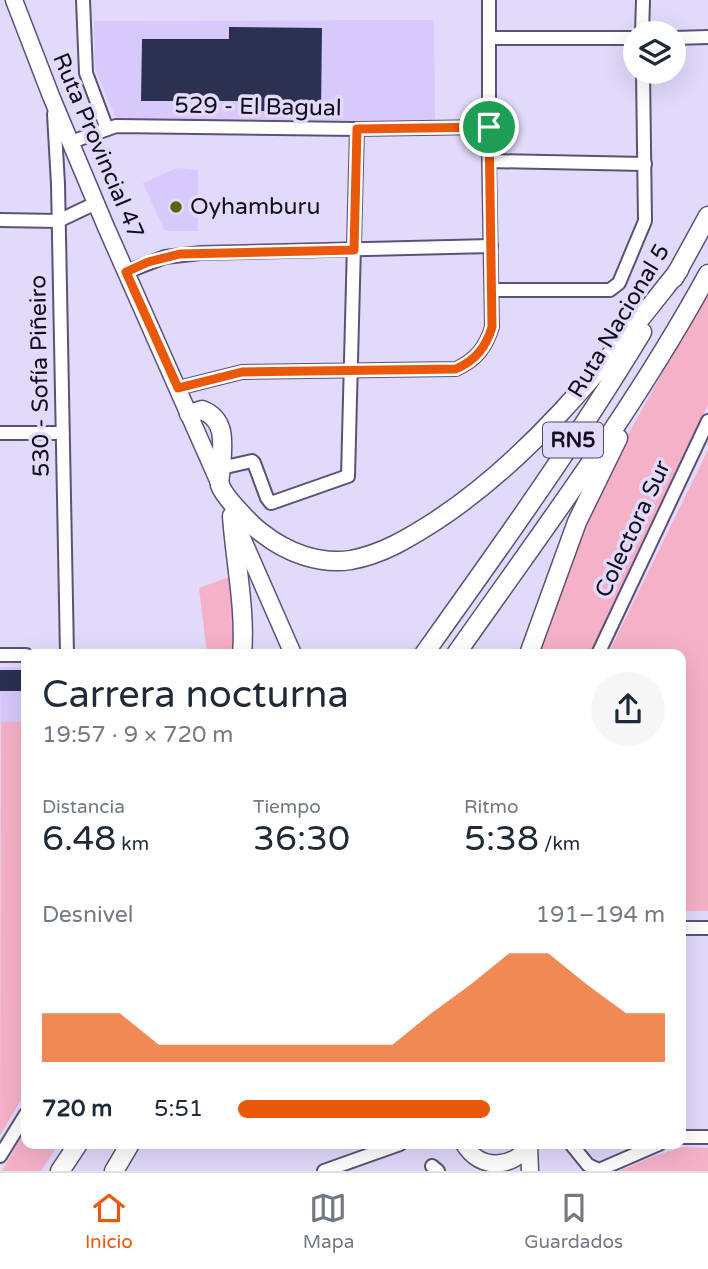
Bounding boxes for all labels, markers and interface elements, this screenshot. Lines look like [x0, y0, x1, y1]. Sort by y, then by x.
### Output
map controls [623, 21, 686, 84]
button: layers [623, 21, 686, 84]
street label: Ruta Provincial 47 [46, 49, 150, 243]
street label: 529 - El Bagual [174, 92, 342, 122]
pin [459, 97, 519, 157]
icon: arrive [470, 108, 508, 146]
place label: Oyhamburu [190, 193, 320, 221]
marker: Oyhamburu [168, 199, 184, 215]
street label: Ruta Nacional 5 [562, 239, 676, 403]
street label: 530 - Sofía Piñeiro [24, 275, 56, 477]
road number: RN5 [543, 422, 603, 458]
street label: Colectora Sur [589, 456, 677, 602]
text: Carrera nocturna [42, 672, 349, 718]
button: share [591, 672, 665, 746]
text: 19:57 · 9 × 720 m [42, 721, 233, 749]
text: Distancia [42, 796, 125, 818]
text: Tiempo [253, 796, 321, 818]
text: Ritmo [464, 796, 519, 818]
text: 6.48 [42, 818, 116, 860]
text: 36:30 [253, 818, 350, 860]
text: 5:38 [464, 818, 539, 860]
text: km [116, 833, 149, 855]
text: /km [539, 833, 580, 855]
text: Desnivel [42, 901, 133, 929]
text: 191–194 m [536, 901, 665, 929]
text: 720 m [42, 1095, 112, 1123]
text: 5:51 [154, 1095, 203, 1123]
tab: Inicio [85, 1189, 133, 1253]
tab: Mapa [303, 1189, 354, 1253]
tab: Guardados [524, 1189, 623, 1253]

